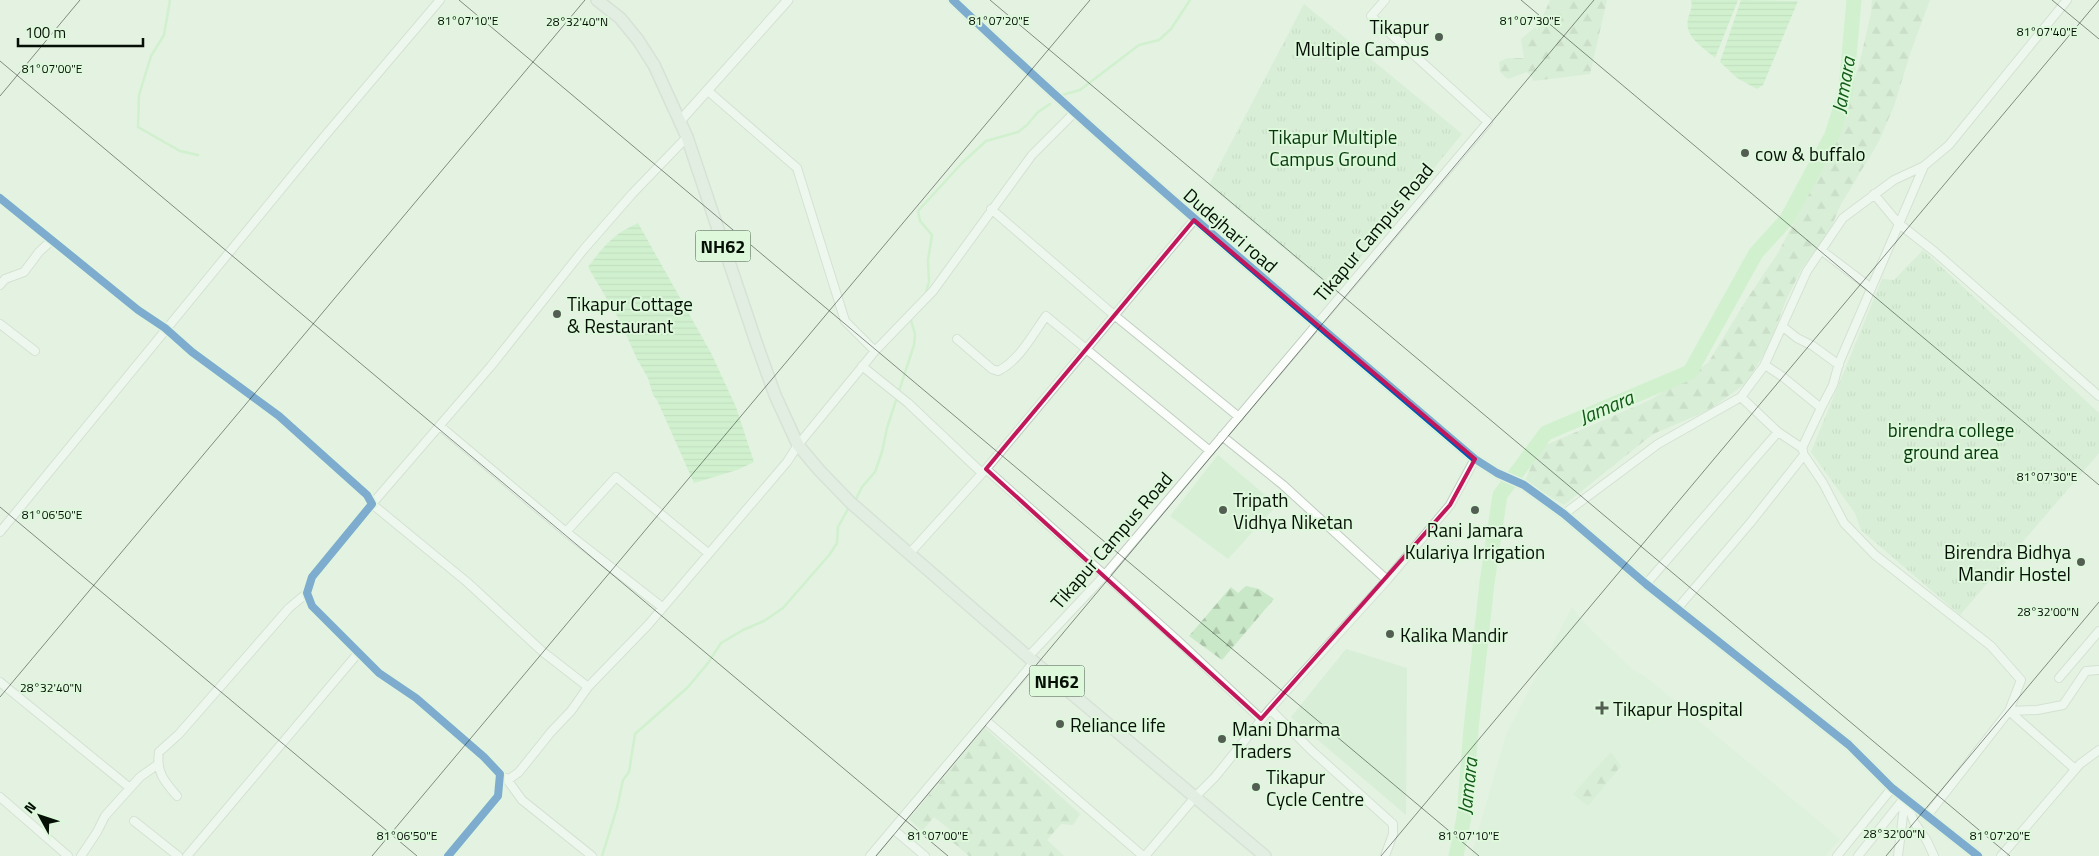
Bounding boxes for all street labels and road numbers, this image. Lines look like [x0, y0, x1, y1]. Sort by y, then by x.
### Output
street label: Tikapur Campus Road [1306, 156, 1440, 308]
street label: Dudejhari road [1177, 181, 1285, 279]
road number: NH62 [696, 230, 750, 262]
street label: Tikapur Campus Road [1043, 465, 1179, 615]
road number: NH62 [1030, 666, 1084, 696]

